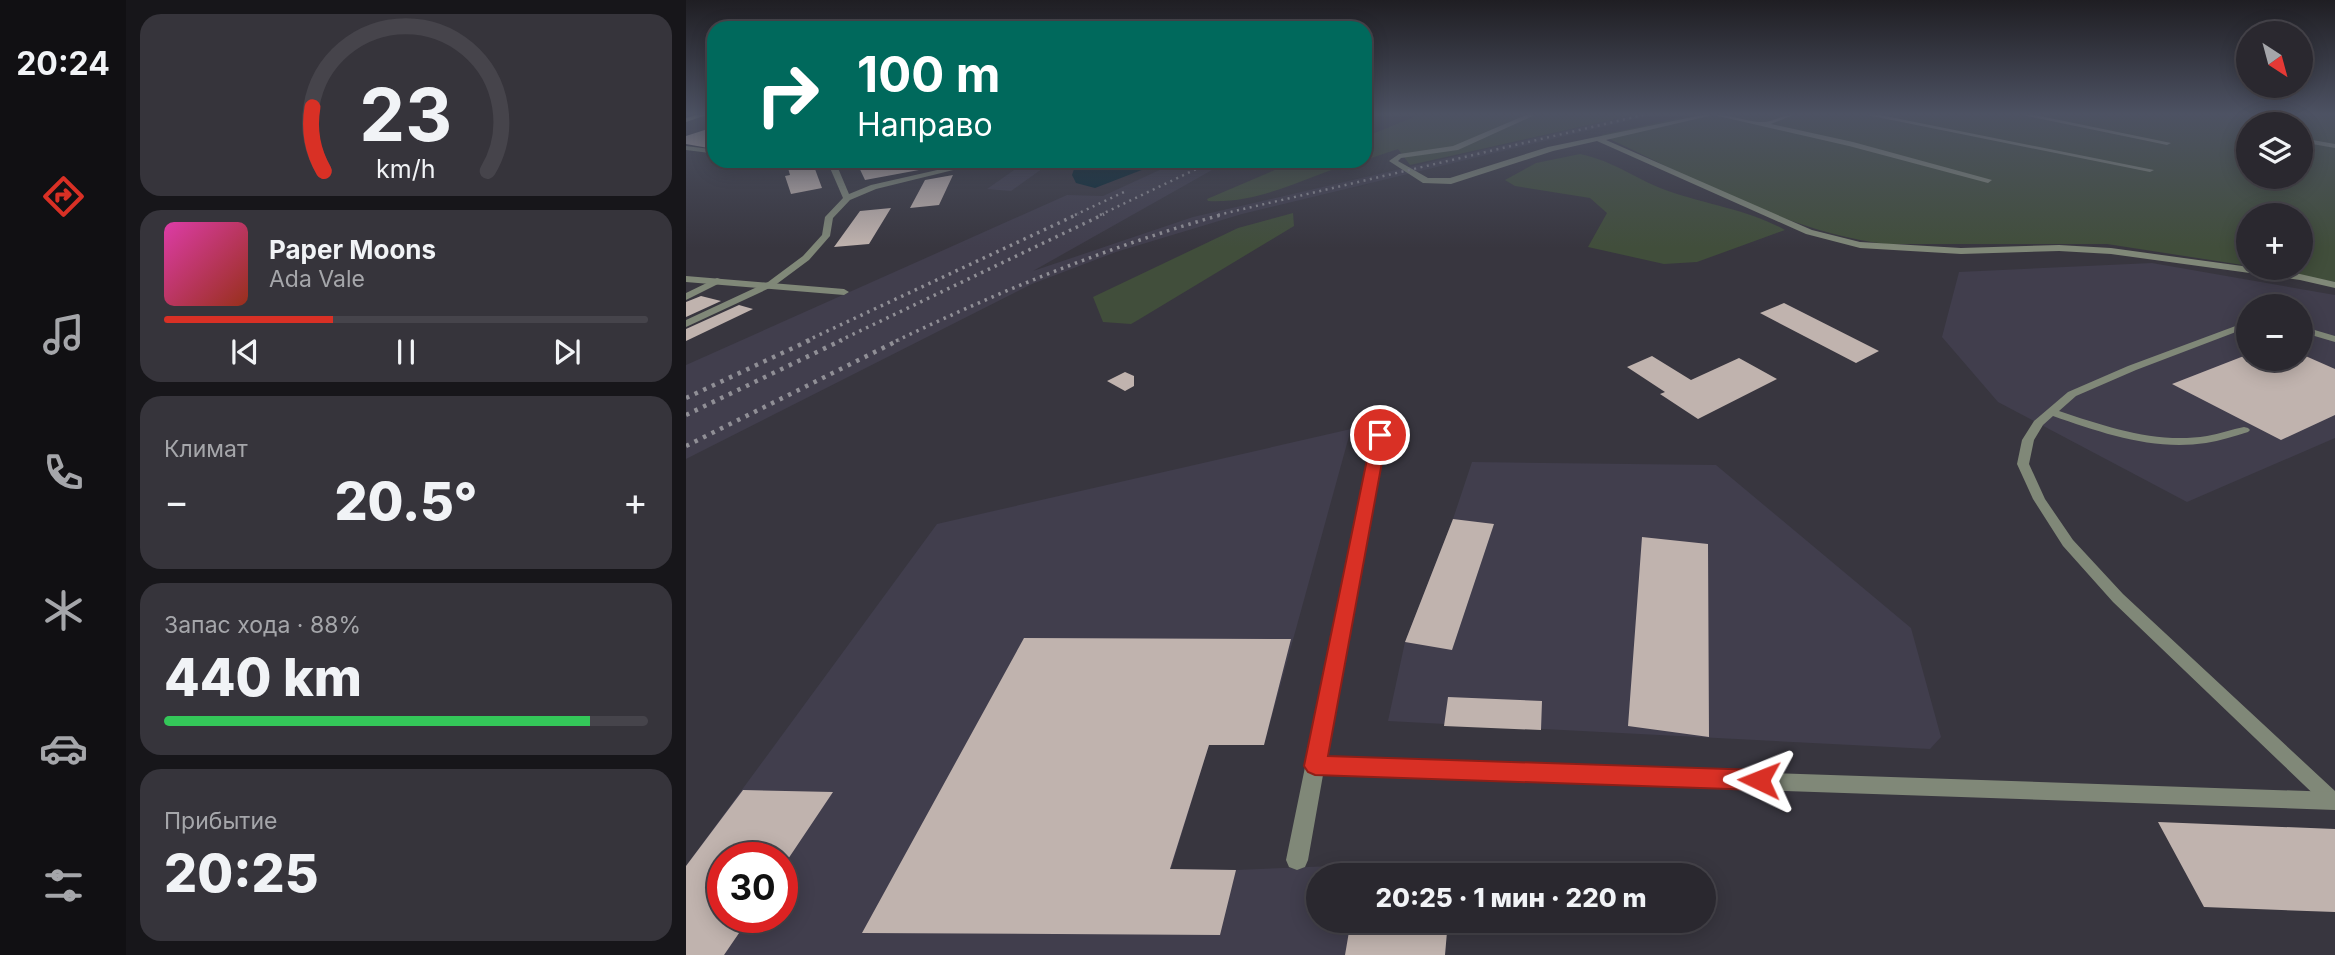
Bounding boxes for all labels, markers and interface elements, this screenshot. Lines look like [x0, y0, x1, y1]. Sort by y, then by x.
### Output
north arrow [2236, 21, 2314, 98]
map controls [2236, 21, 2313, 371]
text: 20:24 [16, 44, 110, 83]
text: 100 m [857, 45, 1001, 104]
icon: right [742, 49, 833, 140]
text: 23 [360, 70, 452, 159]
text: Направо [857, 105, 993, 144]
button: layers [2236, 112, 2313, 189]
text: km/h [376, 154, 436, 184]
icon: directions [39, 172, 88, 221]
button: + [2236, 203, 2313, 280]
text: Paper Moons [269, 234, 436, 265]
text: Ada Vale [269, 265, 365, 293]
button: − [2236, 294, 2313, 371]
icon: music [39, 310, 88, 359]
icon: previous [226, 333, 264, 371]
icon: pause [387, 333, 425, 371]
icon: next [548, 333, 586, 371]
pin [1350, 405, 1410, 465]
icon: arrive [1361, 416, 1399, 454]
text: Климат [164, 435, 248, 463]
icon: phone [39, 448, 88, 497]
text: 20.5° [334, 470, 478, 533]
text: − [164, 478, 189, 524]
text: + [623, 478, 648, 524]
icon: climate [39, 586, 88, 635]
text: Запас хода · 88% [164, 611, 361, 639]
text: 440 km [164, 646, 362, 709]
icon: car [39, 724, 88, 773]
position arrow [1722, 743, 1796, 817]
text: Прибытие [164, 807, 277, 835]
text: 20:25 [164, 842, 319, 905]
speed limit sign: 30 [707, 842, 798, 933]
icon: filters [39, 861, 88, 910]
text: 20:25 · 1 мин · 220 m [1375, 882, 1647, 913]

